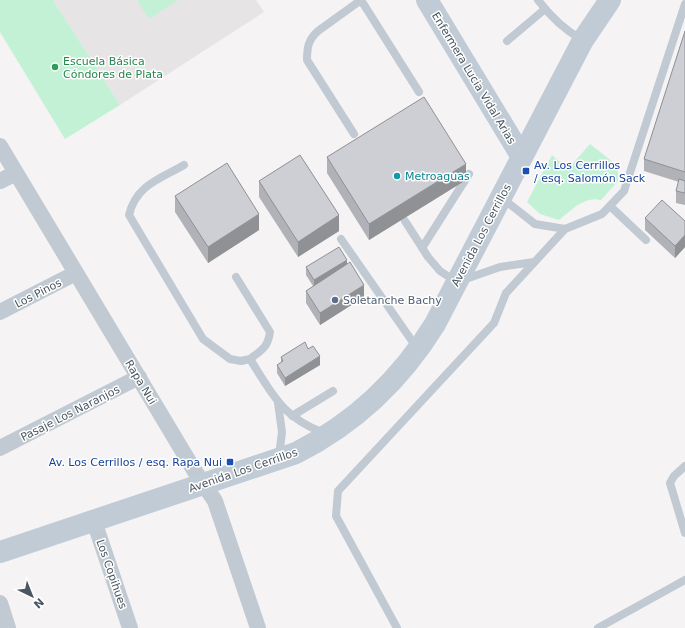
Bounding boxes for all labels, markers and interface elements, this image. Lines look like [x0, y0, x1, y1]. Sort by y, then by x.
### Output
street label: Enfermera Lucia Vidal Arias [429, 10, 518, 147]
place label: Escuela Básica Cóndores de Plata [63, 55, 163, 81]
marker: Escuela Básica Cóndores de Plata [50, 62, 60, 72]
place label: Av. Los Cerrillos / esq. Salomón Sack [534, 159, 646, 185]
marker: Av. Los Cerrillos / esq. Salomón Sack [521, 166, 531, 176]
place label: Metroaguas [405, 170, 470, 183]
marker: Metroaguas [392, 171, 402, 181]
street label: Avenida Los Cerrillos [449, 182, 514, 289]
street label: Los Pinos [13, 276, 64, 311]
place label: Soletanche Bachy [343, 294, 442, 307]
marker: Soletanche Bachy [330, 295, 340, 305]
street label: Rapa Nui [122, 358, 159, 407]
street label: Pasaje Los Naranjos [19, 383, 122, 444]
street label: Avenida Los Cerrillos [187, 446, 300, 495]
place label: Av. Los Cerrillos / esq. Rapa Nui [49, 456, 222, 469]
marker: Av. Los Cerrillos / esq. Rapa Nui [225, 457, 235, 467]
street label: Los Copihues [94, 538, 130, 611]
north arrow [12, 576, 52, 616]
text: N [31, 595, 46, 611]

